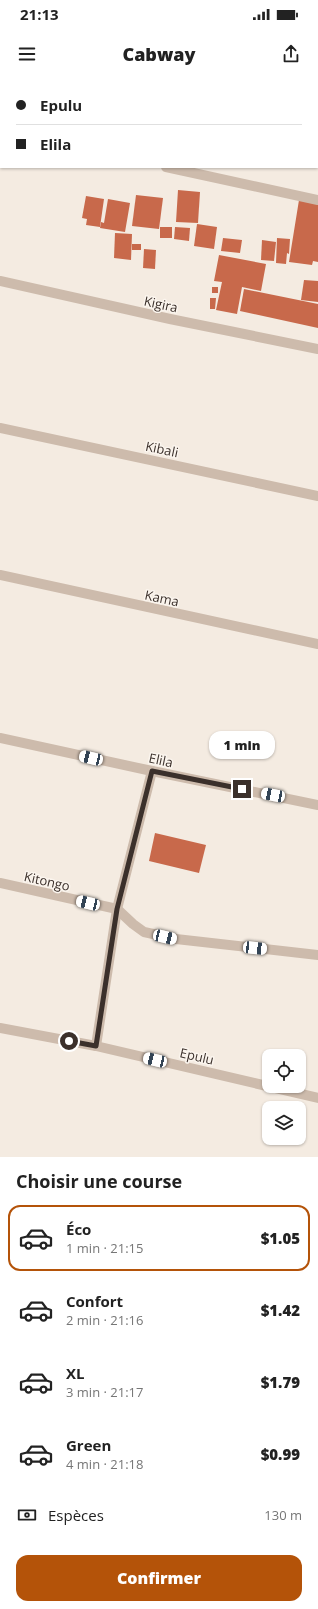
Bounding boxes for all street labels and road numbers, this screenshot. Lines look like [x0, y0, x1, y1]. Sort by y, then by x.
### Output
street label: Kigira [142, 292, 180, 316]
street label: Kibali [144, 437, 180, 461]
street label: Kama [143, 586, 181, 610]
street label: Elila [147, 749, 175, 771]
street label: Kitongo [22, 867, 72, 895]
street label: Epulu [178, 1043, 216, 1069]

